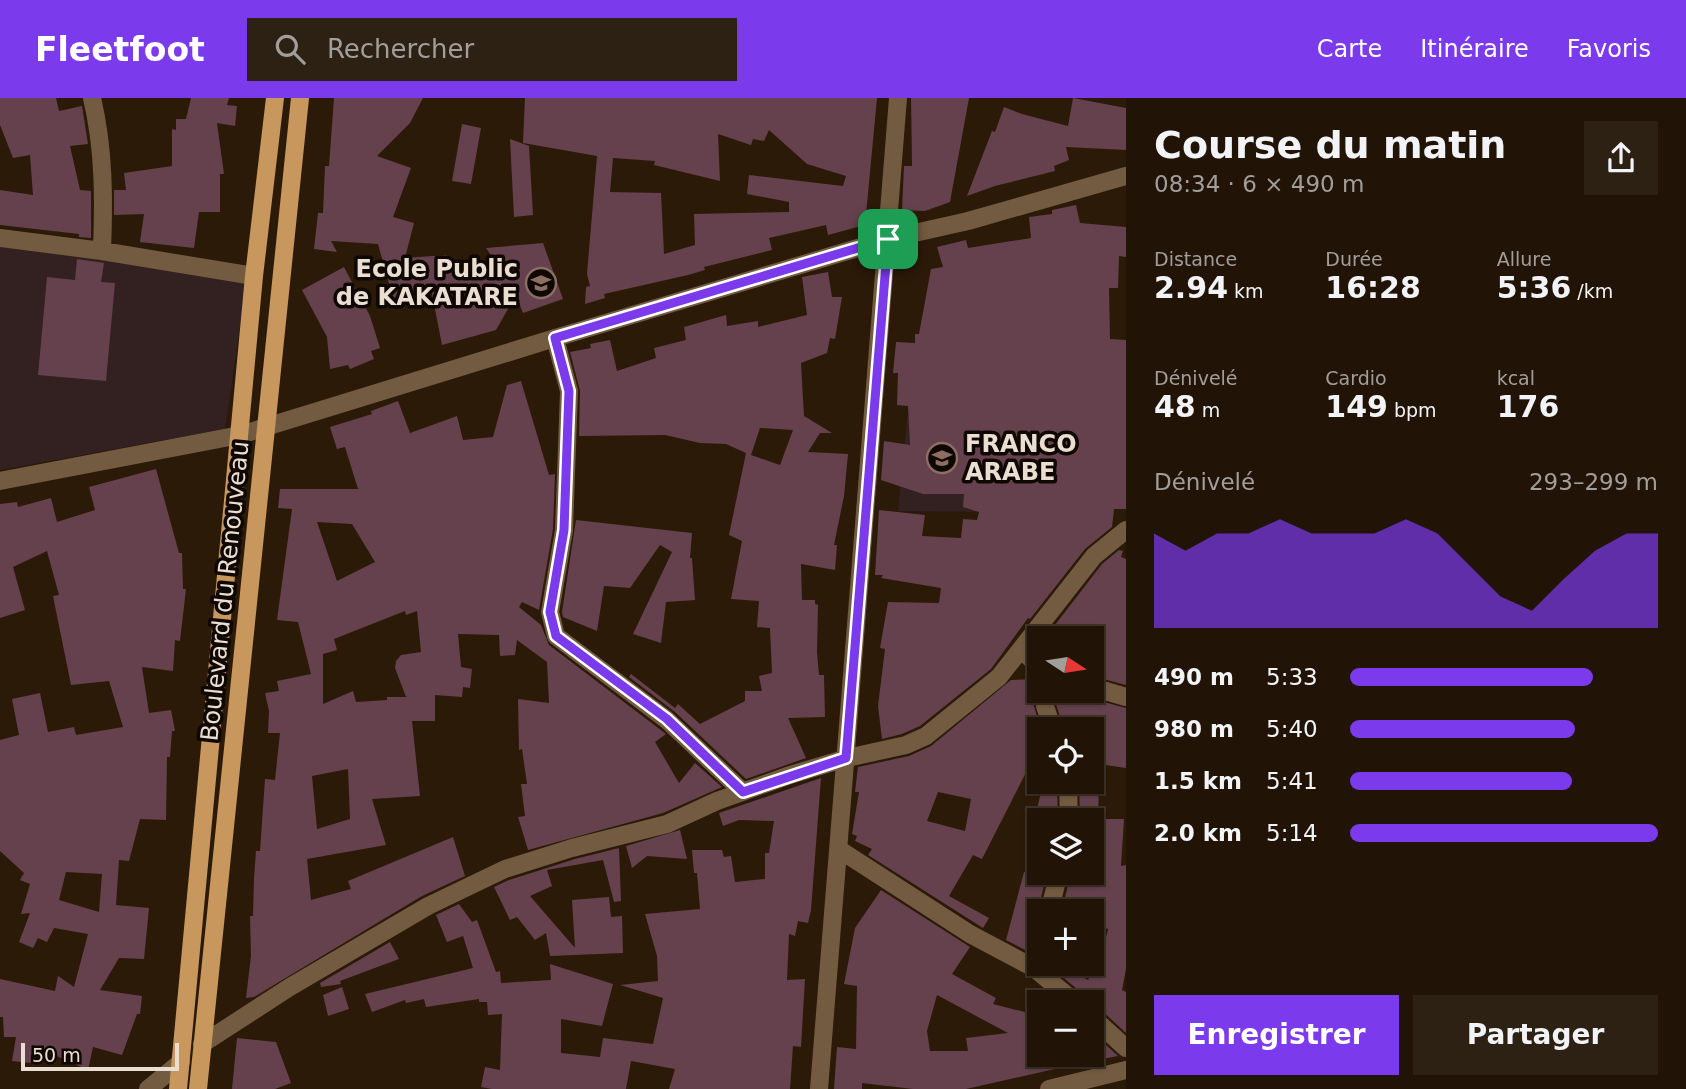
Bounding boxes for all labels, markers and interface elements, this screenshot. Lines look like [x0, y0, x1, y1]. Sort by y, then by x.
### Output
search box [247, 18, 737, 81]
text: Fleetfoot [35, 30, 205, 69]
icon: search [271, 30, 309, 68]
text: Rechercher [327, 34, 474, 64]
text: Carte [1317, 35, 1382, 63]
text: Itinéraire [1420, 35, 1529, 63]
text: Favoris [1567, 35, 1651, 63]
button: share [1584, 121, 1658, 195]
text: Course du matin [1154, 123, 1506, 167]
text: 08:34 · 6 × 490 m [1154, 171, 1364, 197]
pin [858, 209, 918, 269]
icon: arrive [869, 220, 907, 258]
text: Distance [1154, 248, 1237, 270]
text: Durée [1325, 248, 1383, 270]
text: Allure [1497, 248, 1551, 270]
place label: Ecole Public de KAKATARE [336, 255, 518, 311]
school or university icon: Ecole Public de KAKATARE [524, 266, 558, 300]
text: 2.94 [1154, 270, 1228, 305]
text: 16:28 [1325, 270, 1421, 305]
text: 5:36 [1497, 270, 1571, 305]
text: km [1228, 280, 1264, 302]
text: /km [1571, 280, 1613, 302]
text: Dénivelé [1154, 367, 1238, 389]
text: Cardio [1325, 367, 1387, 389]
text: kcal [1497, 367, 1535, 389]
text: 48 [1154, 389, 1196, 424]
text: 149 [1325, 389, 1388, 424]
text: 176 [1497, 389, 1559, 424]
text: m [1196, 399, 1220, 421]
text: bpm [1388, 399, 1437, 421]
place label: FRANCO ARABE [965, 430, 1077, 486]
street label: Boulevard du Renouveau [195, 440, 255, 742]
school or university icon: FRANCO ARABE [925, 441, 959, 475]
text: Dénivelé [1154, 469, 1255, 495]
text: 293–299 m [1529, 469, 1658, 495]
north arrow [1027, 626, 1104, 704]
map controls [1027, 626, 1104, 1067]
text: 490 m [1154, 664, 1234, 690]
text: 5:33 [1266, 664, 1318, 690]
text: 980 m [1154, 716, 1234, 742]
text: 5:40 [1266, 716, 1318, 742]
button: locate [1027, 717, 1104, 794]
text: 1.5 km [1154, 768, 1242, 794]
text: 5:41 [1266, 768, 1318, 794]
button: layers [1027, 808, 1104, 885]
text: 2.0 km [1154, 820, 1242, 846]
text: 5:14 [1266, 820, 1318, 846]
button: + [1027, 899, 1104, 976]
button: − [1027, 990, 1104, 1067]
button: Enregistrer [1154, 995, 1399, 1075]
button: Partager [1413, 995, 1658, 1075]
scale bar [21, 1040, 178, 1072]
text: 50 m [32, 1044, 81, 1066]

